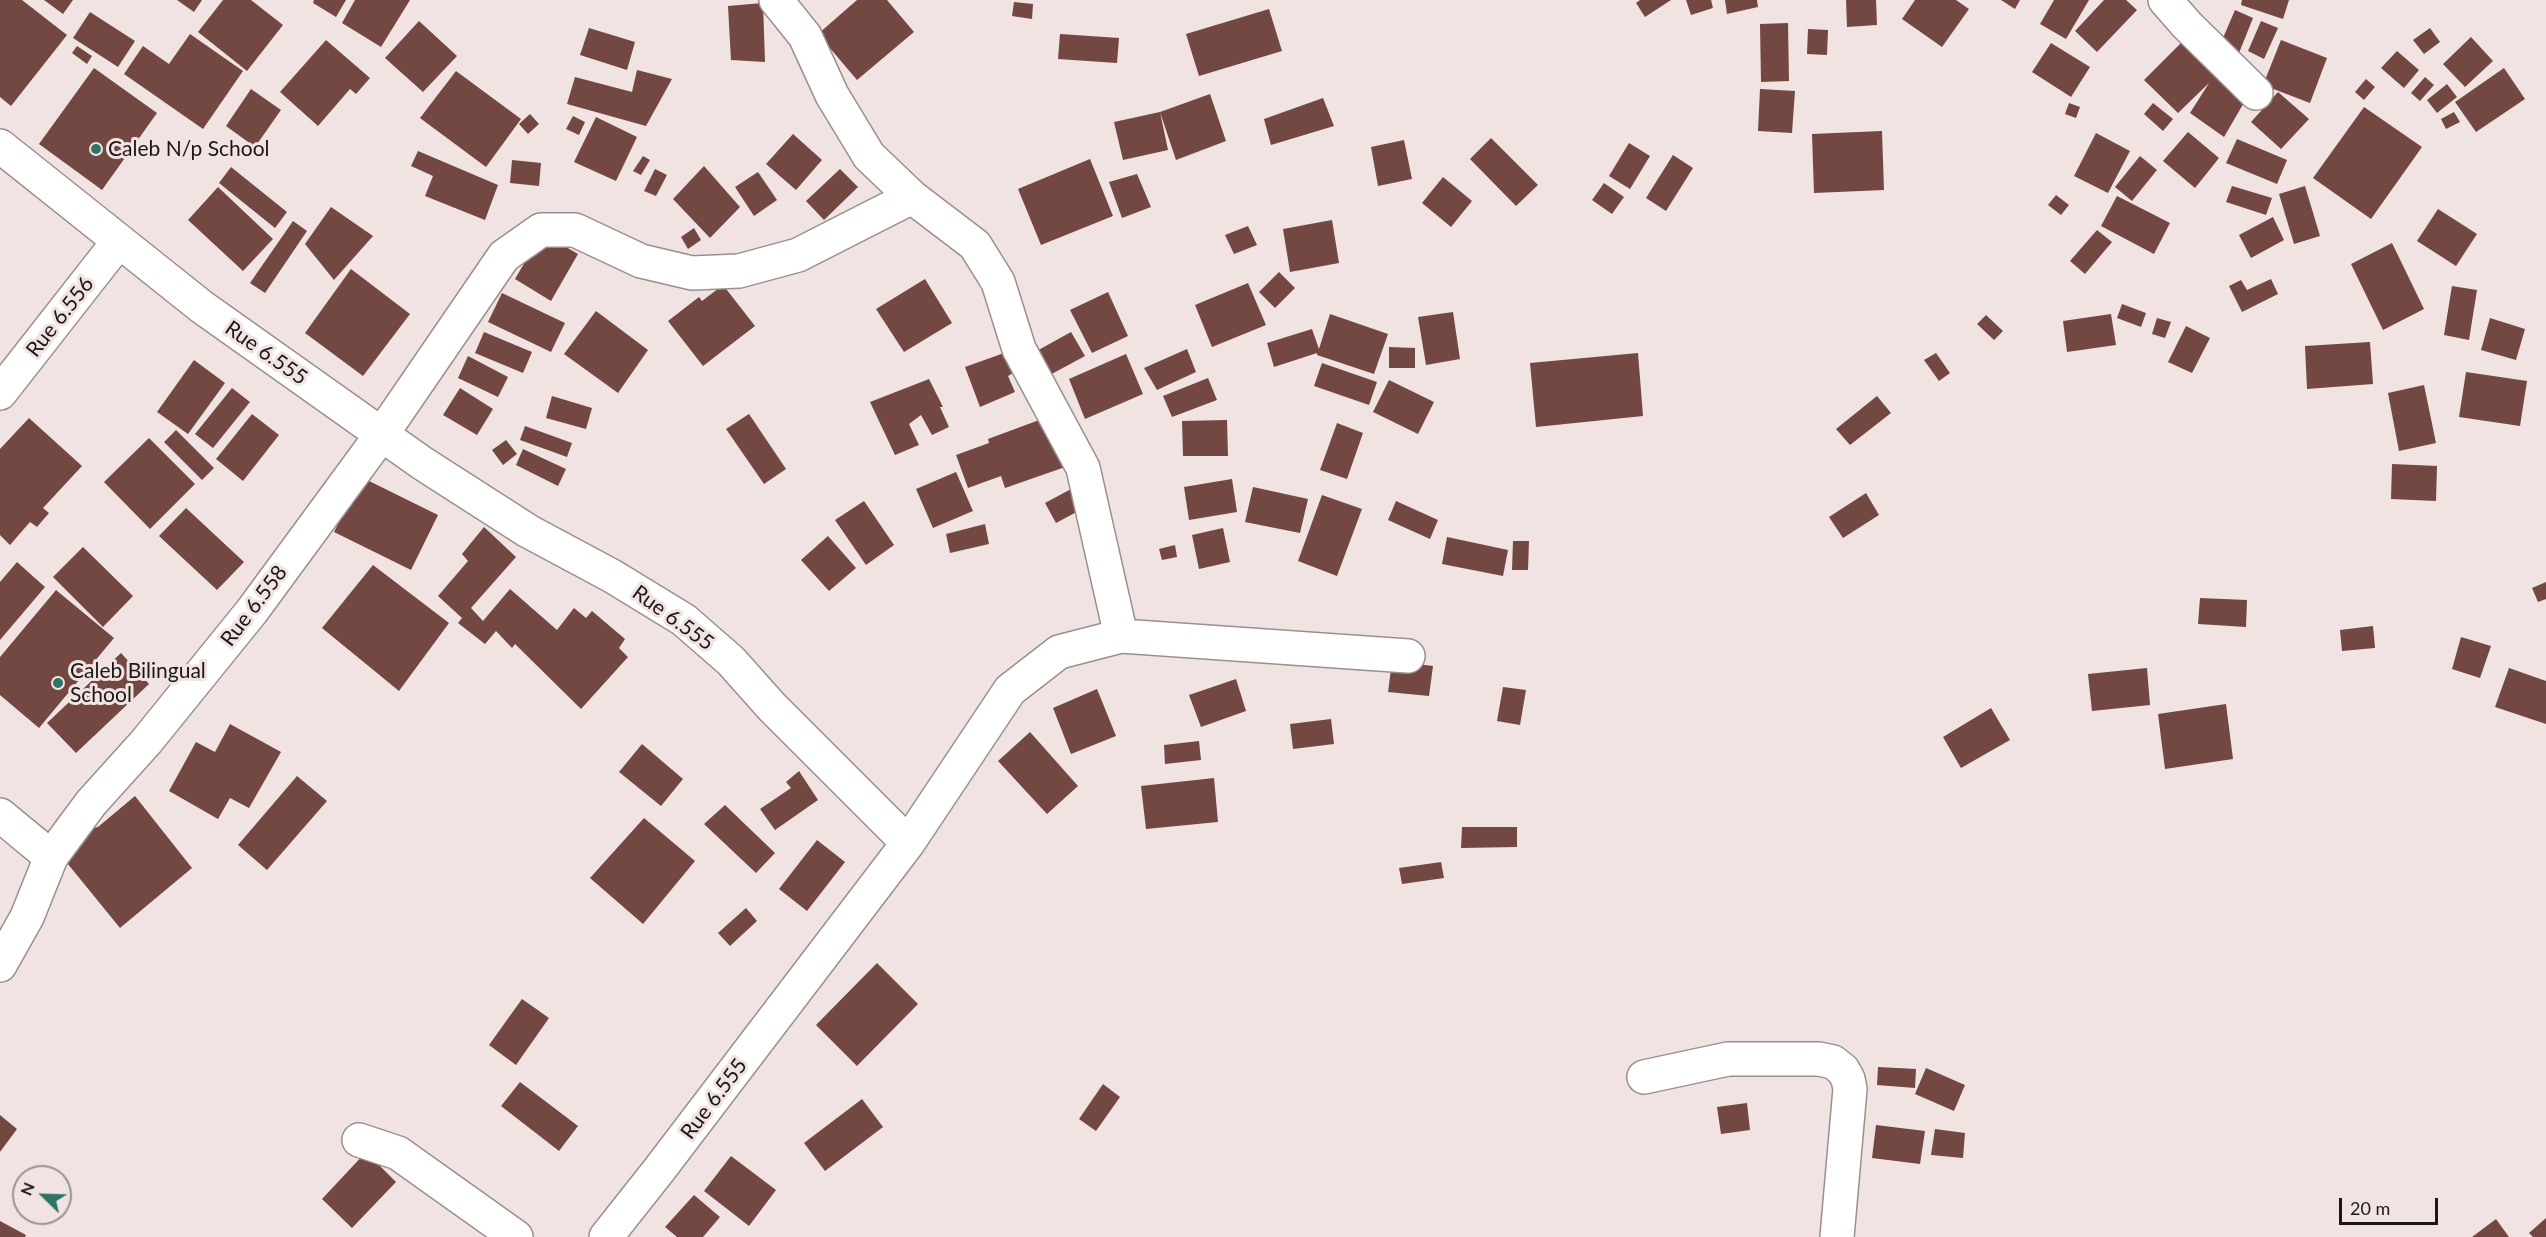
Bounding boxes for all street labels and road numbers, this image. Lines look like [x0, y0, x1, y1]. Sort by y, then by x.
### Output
street label: Rue 6.556 [21, 272, 99, 362]
street label: Rue 6.555 [220, 316, 312, 390]
street label: Rue 6.558 [215, 561, 293, 651]
street label: Rue 6.555 [627, 580, 719, 656]
street label: Rue 6.555 [675, 1054, 753, 1144]

